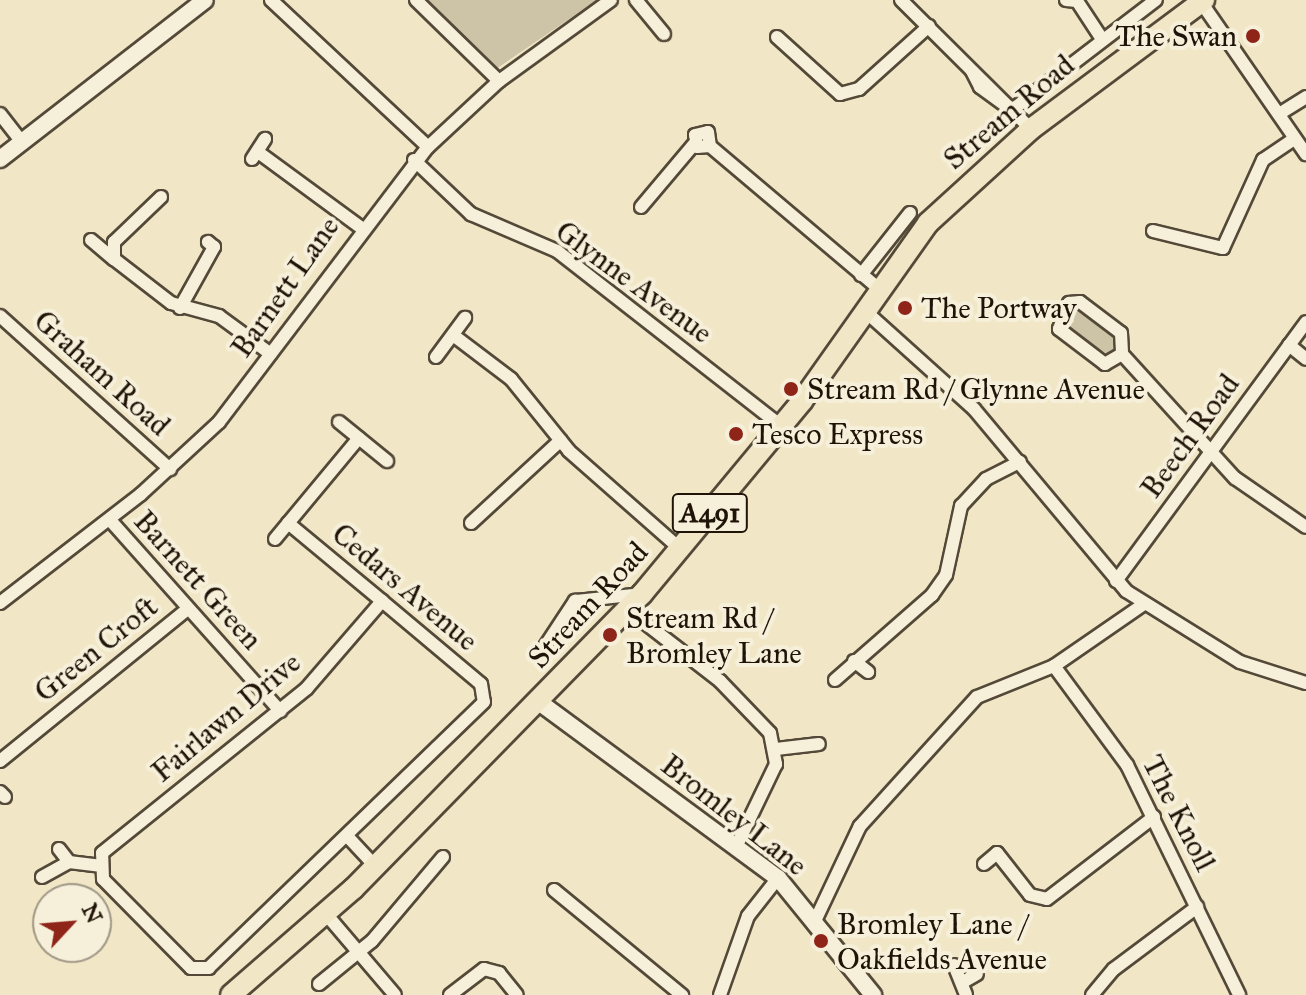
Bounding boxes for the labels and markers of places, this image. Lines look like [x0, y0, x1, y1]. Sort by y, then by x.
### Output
place label: The Swan [1115, 18, 1237, 54]
marker: The Swan [1244, 27, 1262, 45]
place label: The Portway [921, 290, 1077, 326]
marker: The Portway [896, 299, 914, 317]
place label: Stream Rd / Glynne Avenue [807, 371, 1145, 407]
marker: Stream Rd / Glynne Avenue [782, 380, 800, 398]
place label: Tesco Express [752, 416, 923, 452]
marker: Tesco Express [727, 425, 745, 443]
place label: Stream Rd / Bromley Lane [626, 600, 802, 670]
marker: Stream Rd / Bromley Lane [601, 626, 619, 644]
place label: Bromley Lane / Oakfields Avenue [837, 906, 1047, 976]
marker: Bromley Lane / Oakfields Avenue [812, 932, 830, 950]

